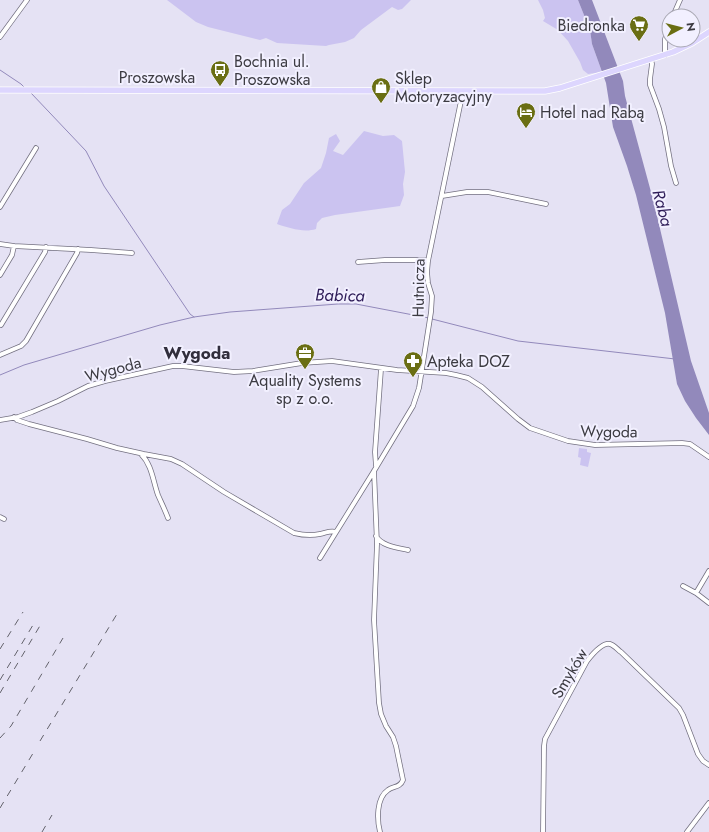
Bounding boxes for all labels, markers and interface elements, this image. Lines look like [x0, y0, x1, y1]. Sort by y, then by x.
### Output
north arrow [661, 8, 701, 48]
place label: Biedronka [557, 14, 625, 37]
supermarket icon: Biedronka [628, 14, 650, 42]
text: N [682, 21, 699, 32]
place label: Bochnia ul. Proszowska [234, 50, 311, 91]
bus stop icon: Bochnia ul. Proszowska [209, 59, 231, 87]
street label: Proszowska [119, 66, 195, 89]
place label: Sklep Motoryzacyjny [395, 67, 493, 108]
shop icon: Sklep Motoryzacyjny [370, 76, 392, 104]
hotel icon: Hotel nad Rabą [515, 101, 537, 129]
place label: Hotel nad Rabą [540, 101, 645, 124]
water label: Raba [647, 187, 680, 230]
street label: Hutnicza [406, 258, 431, 318]
water label: Babica [315, 283, 366, 307]
district label: Wygoda [164, 341, 230, 365]
office icon: Aquality Systems sp z o.o. [294, 342, 316, 370]
pharmacy icon: Apteka DOZ [402, 350, 424, 378]
place label: Apteka DOZ [427, 350, 510, 373]
street label: Wygoda [82, 351, 144, 388]
place label: Aquality Systems sp z o.o. [249, 369, 361, 410]
street label: Wygoda [580, 420, 638, 443]
street label: Smyków [546, 644, 593, 702]

